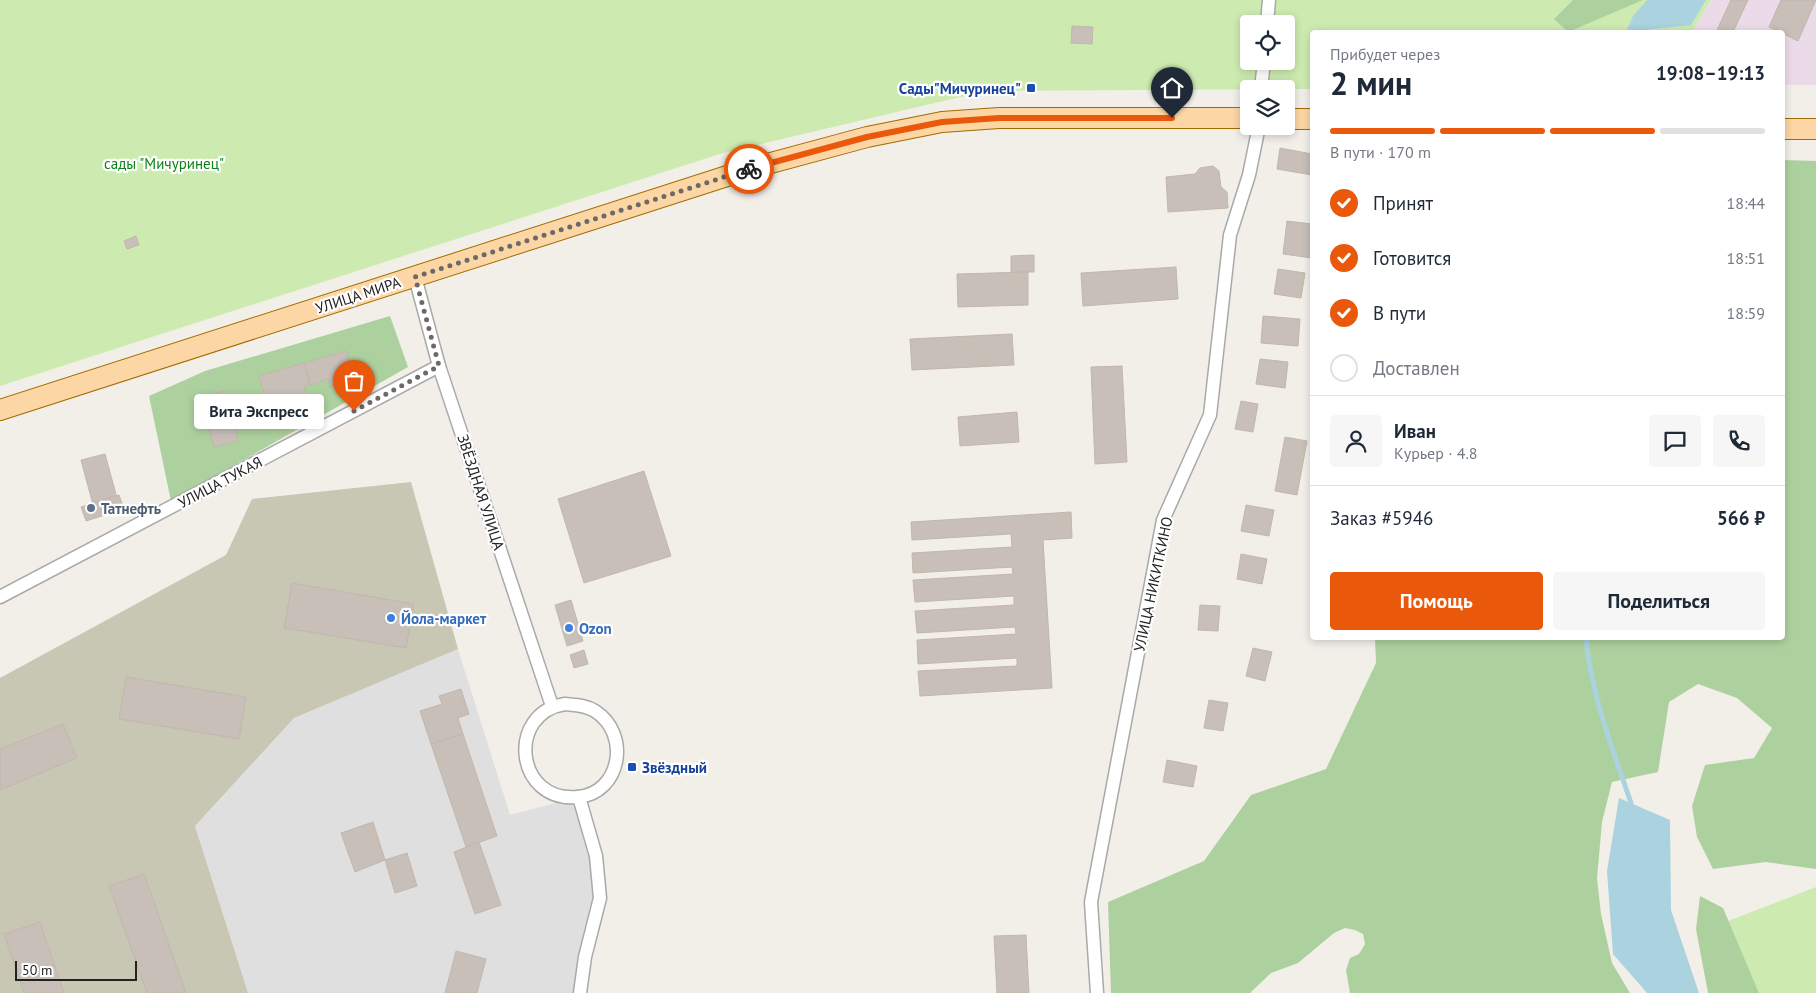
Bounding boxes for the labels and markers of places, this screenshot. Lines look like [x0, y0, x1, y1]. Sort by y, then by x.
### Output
pin [1151, 67, 1193, 118]
place label: Сады"Мичуринец" [899, 79, 1021, 98]
marker: Сады"Мичуринец" [1025, 82, 1037, 94]
pin [333, 360, 375, 411]
callout: Вита Экспресс [194, 394, 324, 428]
place label: Татнефть [101, 499, 162, 518]
marker: Татнефть [85, 502, 97, 514]
place label: Йола-маркет [401, 609, 487, 628]
marker: Йола-маркет [385, 612, 397, 624]
place label: Ozon [579, 619, 612, 638]
marker: Ozon [563, 622, 575, 634]
place label: Звёздный [642, 758, 707, 777]
marker: Звёздный [626, 761, 638, 773]

